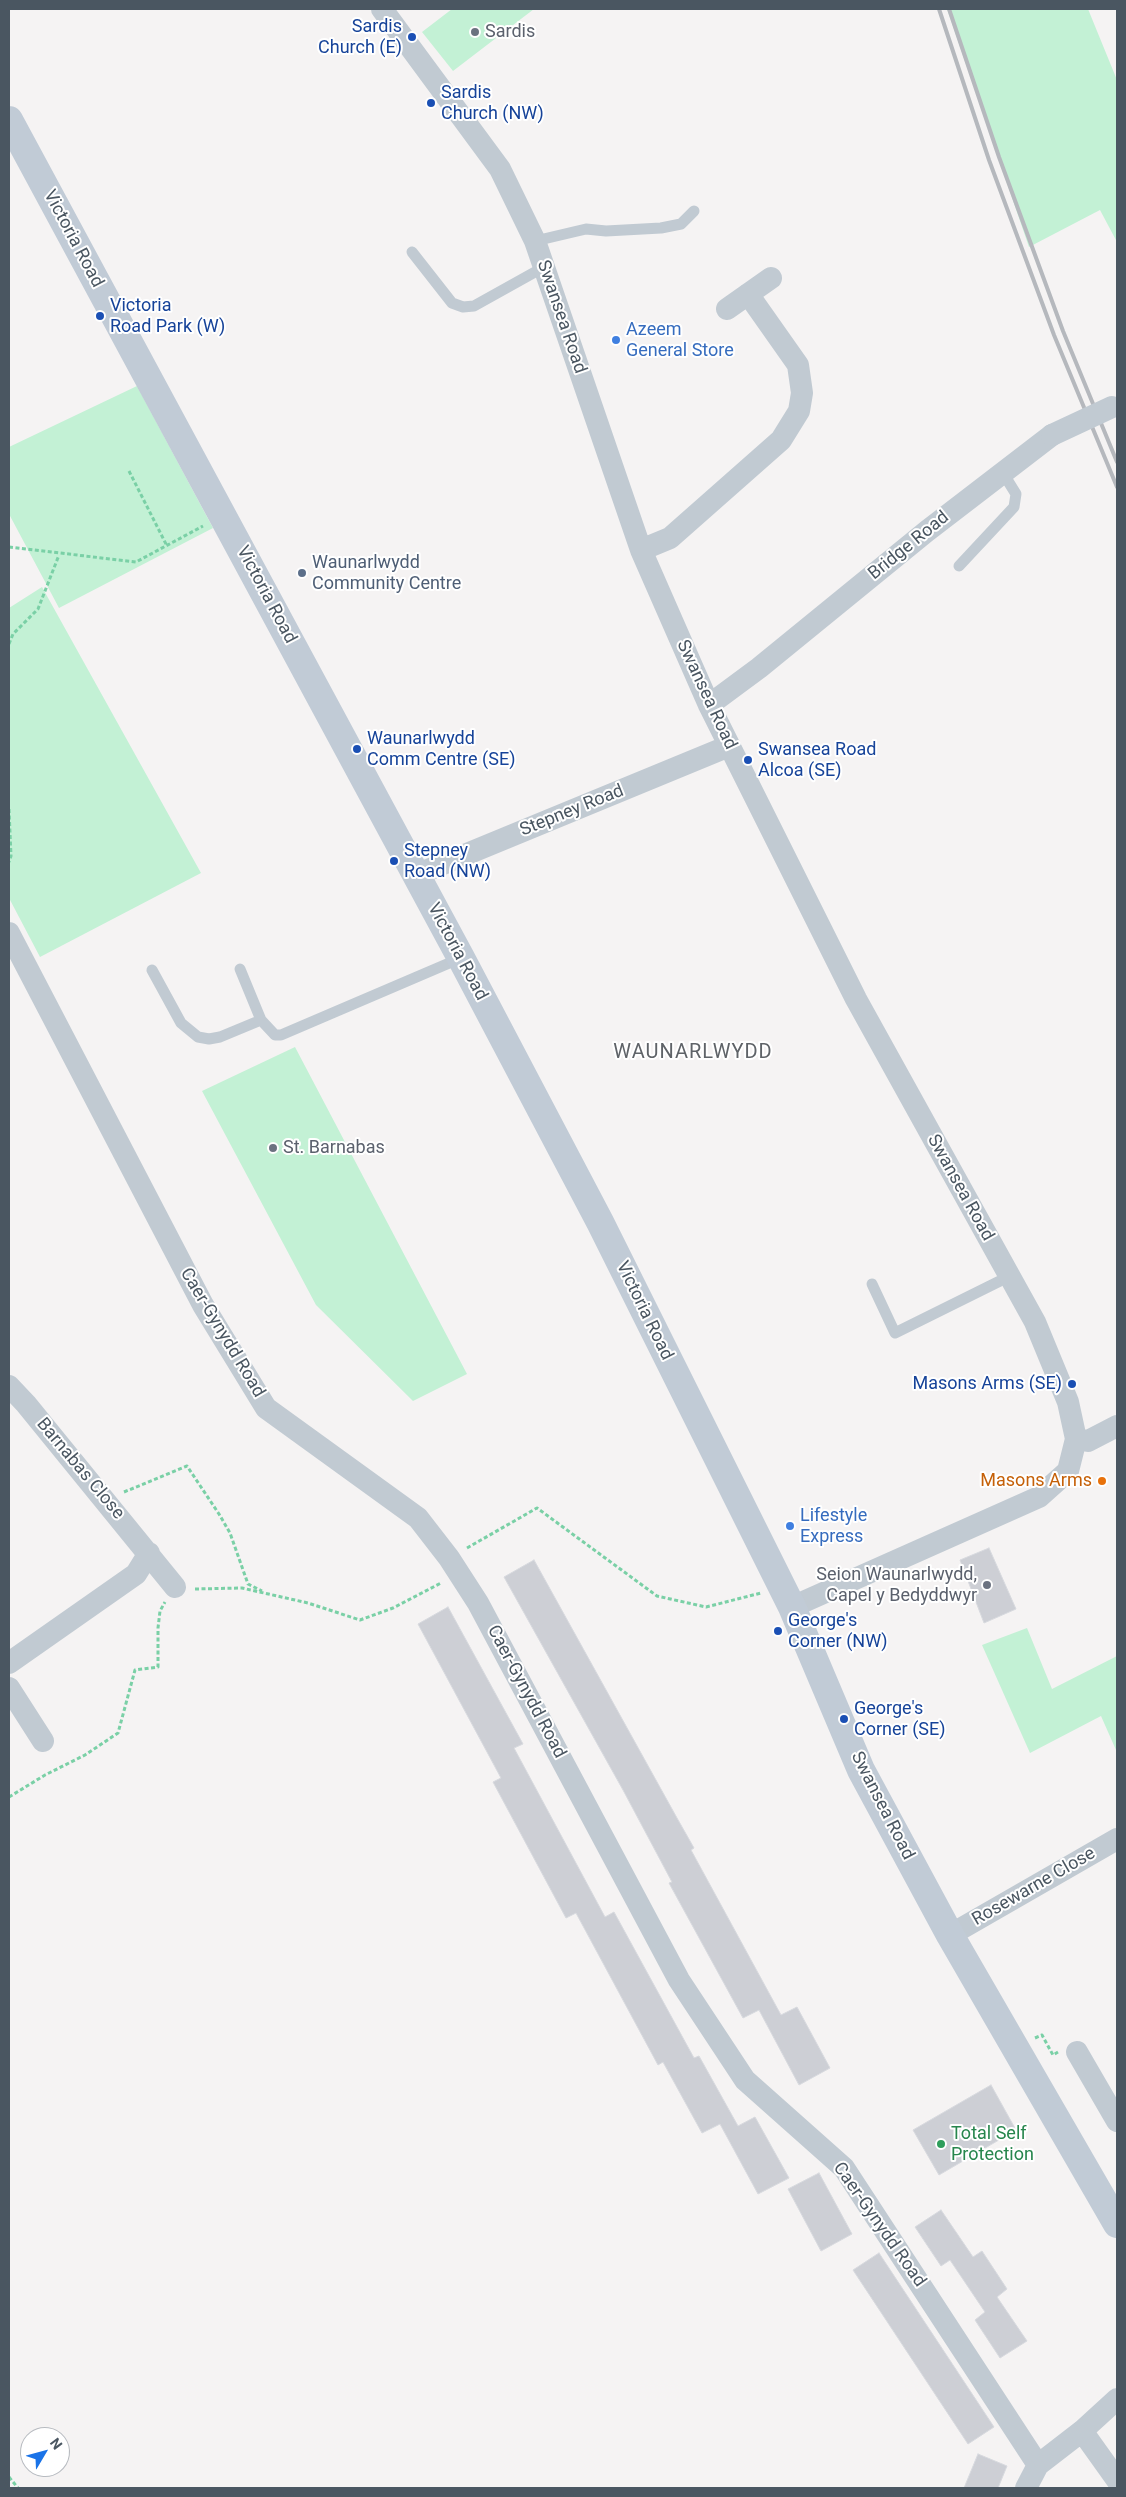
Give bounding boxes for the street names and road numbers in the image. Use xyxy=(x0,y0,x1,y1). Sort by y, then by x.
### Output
street label: Victoria Road xyxy=(38,187,108,291)
street label: Swansea Road xyxy=(532,258,590,376)
street label: Bridge Road xyxy=(864,507,954,585)
street label: Victoria Road xyxy=(231,543,301,647)
street label: Swansea Road xyxy=(671,637,741,753)
street label: Stepney Road xyxy=(517,780,627,842)
street label: Victoria Road xyxy=(422,900,492,1004)
street label: Swansea Road xyxy=(922,1131,998,1245)
street label: Victoria Road xyxy=(611,1258,677,1364)
street label: Caer-Gynydd Road xyxy=(175,1264,269,1402)
street label: Barnabas Close xyxy=(31,1414,129,1524)
street label: Caer-Gynydd Road xyxy=(482,1622,570,1762)
street label: Swansea Road xyxy=(846,1748,918,1864)
street label: Rosewarne Close xyxy=(969,1843,1099,1931)
street label: Caer-Gynydd Road xyxy=(828,2158,930,2292)

